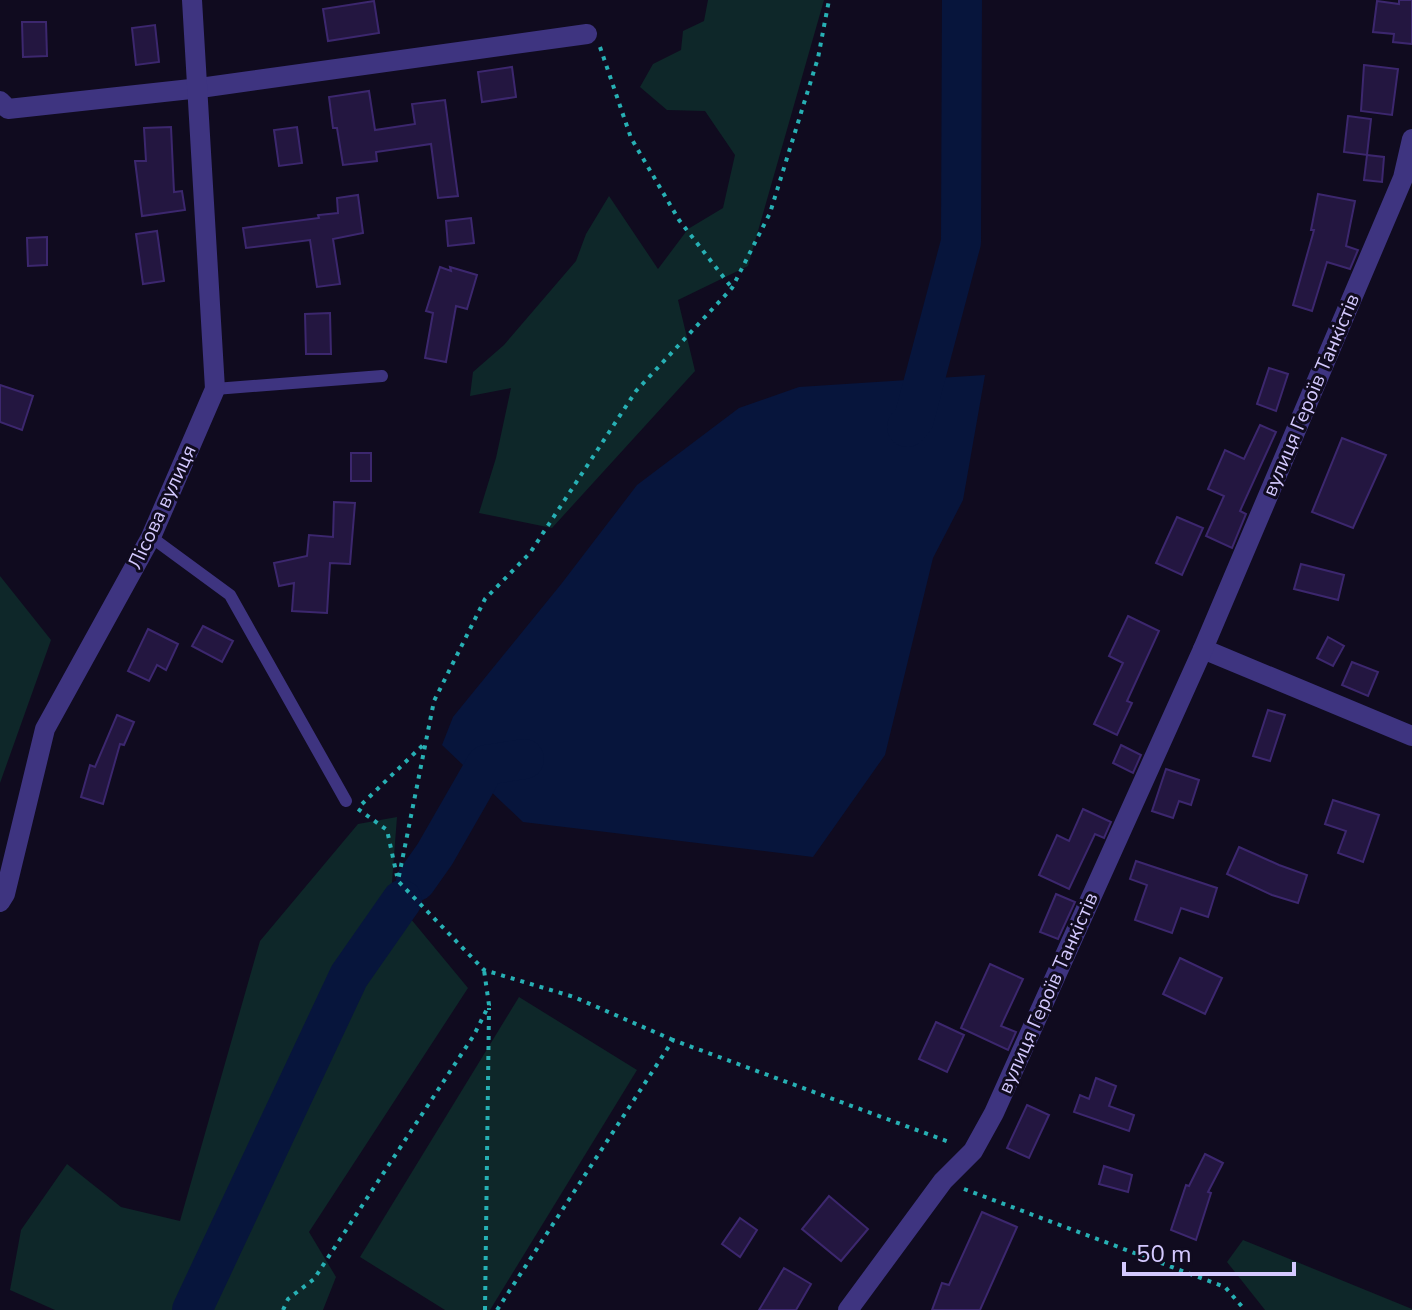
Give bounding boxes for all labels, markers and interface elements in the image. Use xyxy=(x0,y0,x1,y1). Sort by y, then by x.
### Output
street label: вулиця Героїв Танкістів xyxy=(1256,289,1366,501)
street label: Лісова вулиця xyxy=(121,441,203,573)
street label: вулиця Героїв Танкістів xyxy=(991,888,1105,1098)
scale bar xyxy=(1124,1226,1294,1276)
text: 50 m xyxy=(1136,1238,1192,1270)

